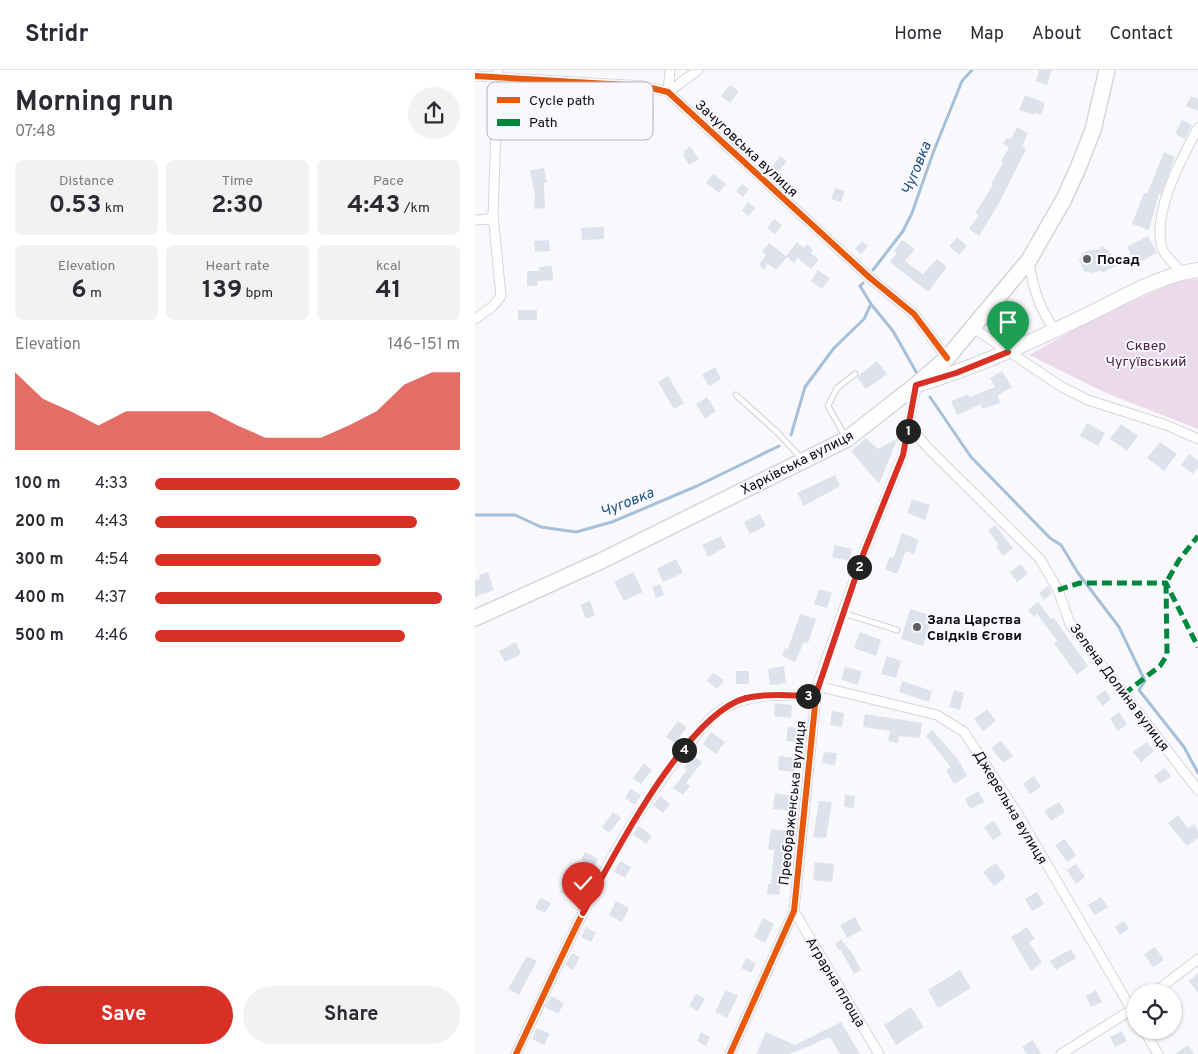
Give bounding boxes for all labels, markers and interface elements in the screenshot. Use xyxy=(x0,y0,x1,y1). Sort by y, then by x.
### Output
text: Stridr xyxy=(25,20,88,50)
text: Home xyxy=(894,23,942,46)
text: Map xyxy=(970,23,1004,46)
text: About xyxy=(1032,23,1081,46)
text: Contact xyxy=(1109,23,1173,46)
legend xyxy=(487,82,653,140)
text: Morning run xyxy=(15,85,174,121)
button: share xyxy=(408,87,460,139)
text: Cycle path xyxy=(529,93,595,110)
street label: Зачуговська вулиця xyxy=(691,97,801,201)
text: Path xyxy=(529,115,558,132)
text: 07:48 xyxy=(15,122,56,142)
water label: Чуговка xyxy=(898,139,937,198)
text: Distance xyxy=(59,173,114,190)
text: Time xyxy=(222,173,253,190)
text: Pace xyxy=(373,173,404,190)
text: 0.53 xyxy=(49,190,102,222)
text: 2:30 xyxy=(211,190,264,222)
text: 4:43 xyxy=(347,190,400,222)
text: km xyxy=(102,200,124,217)
text: /km xyxy=(400,200,430,217)
place label: Посад xyxy=(1097,252,1140,269)
marker: Посад xyxy=(1081,253,1093,265)
text: Elevation xyxy=(58,258,115,275)
text: Heart rate xyxy=(205,258,270,275)
text: kcal xyxy=(376,258,401,275)
text: 6 xyxy=(71,275,87,307)
text: 139 xyxy=(202,275,242,307)
text: 41 xyxy=(375,275,402,307)
text: m xyxy=(87,285,102,302)
text: bpm xyxy=(242,285,273,302)
pin xyxy=(987,301,1029,352)
icon: arrive xyxy=(994,308,1022,336)
text: Elevation xyxy=(15,335,81,355)
text: 146–151 m xyxy=(388,335,460,355)
park label: Сквер Чугуївський xyxy=(1106,338,1186,371)
pin: 1 xyxy=(895,418,921,444)
text: 1 xyxy=(906,423,911,440)
street label: Харківська вулиця xyxy=(738,428,857,499)
text: 100 m xyxy=(15,474,61,494)
text: 4:33 xyxy=(95,474,128,494)
water label: Чуговка xyxy=(598,484,657,523)
text: 200 m xyxy=(15,512,64,532)
text: 4:43 xyxy=(95,512,128,532)
text: 300 m xyxy=(15,550,63,570)
text: 4:54 xyxy=(95,550,129,570)
pin: 2 xyxy=(847,554,871,580)
text: 2 xyxy=(855,559,864,576)
text: 400 m xyxy=(15,588,64,608)
text: 4:37 xyxy=(95,588,126,608)
place label: Зала Царства Свідків Єгови xyxy=(927,612,1022,645)
marker: Зала Царства Свідків Єгови xyxy=(911,621,923,633)
street label: Зелена Долина вулиця xyxy=(1065,621,1172,755)
text: 500 m xyxy=(15,626,64,646)
text: 4:46 xyxy=(95,626,128,646)
pin: 3 xyxy=(795,684,821,708)
text: 3 xyxy=(804,688,813,705)
street label: Преображенська вулиця xyxy=(776,720,811,886)
pin: 4 xyxy=(671,738,697,762)
text: 4 xyxy=(680,742,689,759)
street label: Джерельна вулиця xyxy=(969,748,1051,868)
pin xyxy=(562,862,604,913)
icon: check xyxy=(569,869,597,897)
street label: Аграрна площа xyxy=(801,935,868,1031)
map controls xyxy=(1127,984,1182,1039)
button: locate xyxy=(1127,984,1182,1039)
button: Save xyxy=(15,986,233,1044)
button: Share xyxy=(243,986,460,1044)

